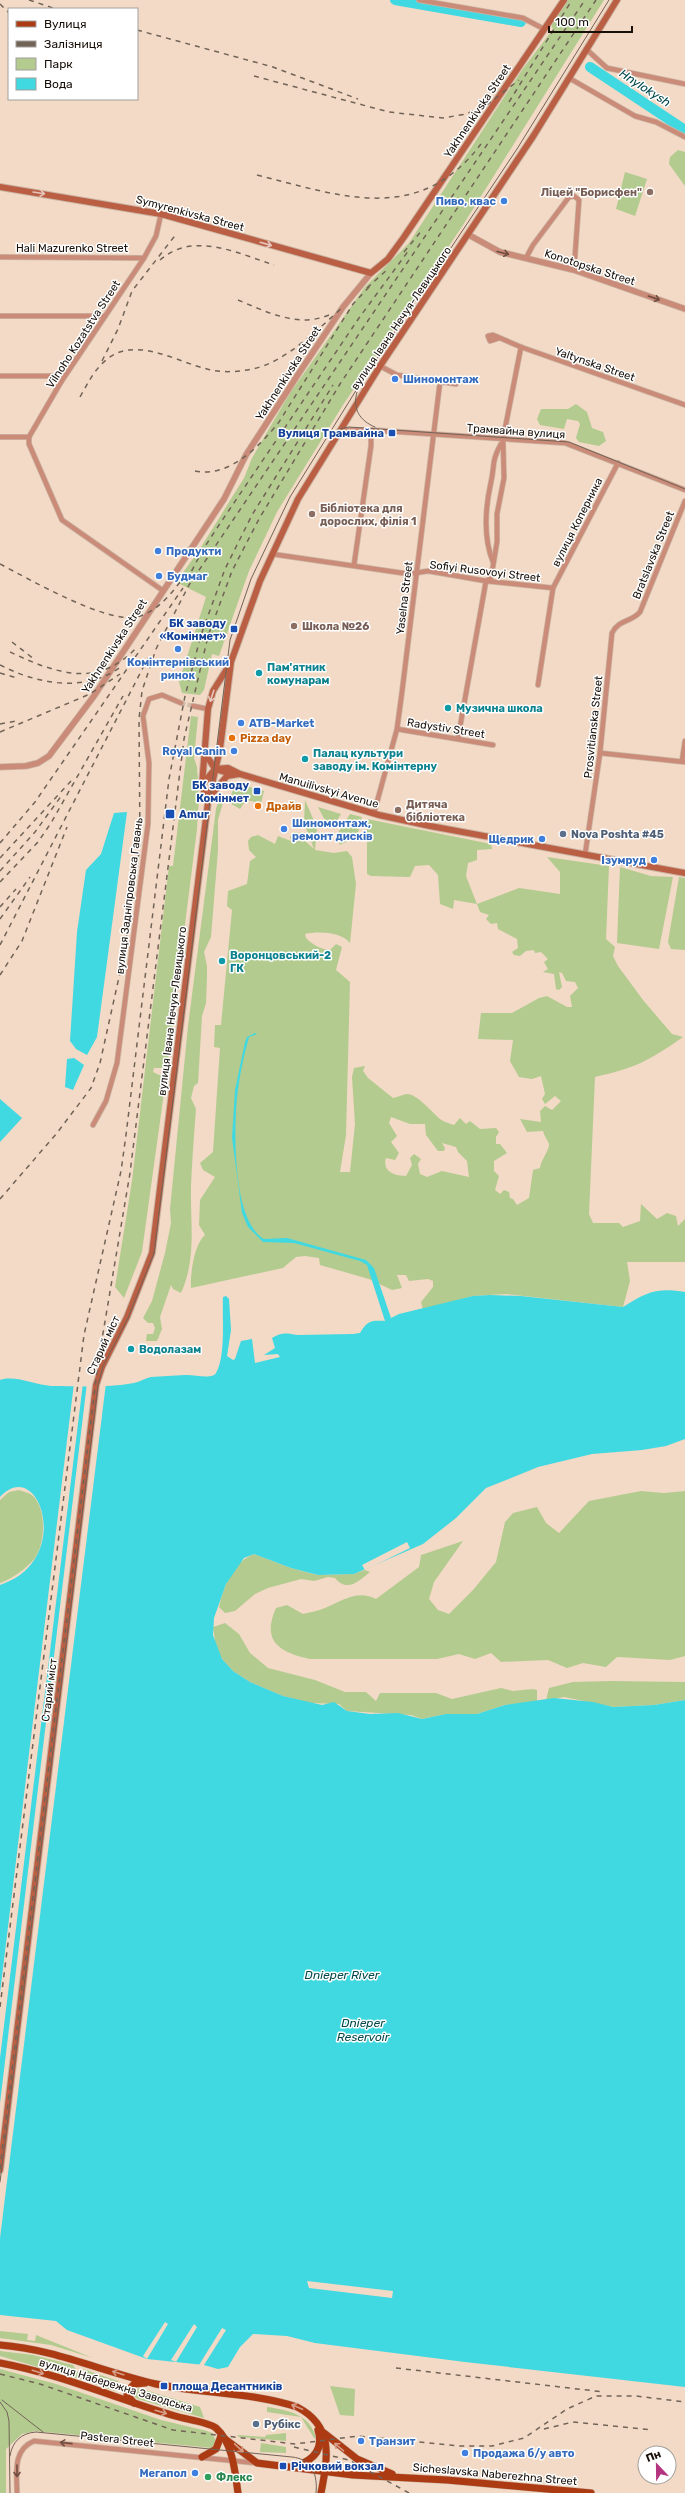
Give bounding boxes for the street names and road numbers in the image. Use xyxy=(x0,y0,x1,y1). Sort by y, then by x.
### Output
street label: Yakhnenkivska Street xyxy=(441,61,514,160)
street label: Symyrenkivska Street xyxy=(134,193,246,234)
street label: Hali Mazurenko Street xyxy=(16,242,129,255)
street label: вулиця Івана Нечуя-Левицького xyxy=(348,244,454,392)
street label: Konotopska Street xyxy=(543,247,637,288)
street label: Vilnoho Kozatstva Street xyxy=(44,277,124,391)
street label: Yakhnenkivska Street xyxy=(253,323,324,423)
street label: Yaltynska Street xyxy=(553,345,637,384)
street label: Трамвайна вулиця xyxy=(466,422,566,441)
street label: вулиця Коперника xyxy=(549,476,605,569)
street label: Bratslavska Street xyxy=(630,509,677,601)
street label: Sofiyi Rusovoyi Street xyxy=(429,558,542,585)
street label: Yaselna Street xyxy=(394,560,416,635)
street label: Yakhnenkivska Street xyxy=(79,596,150,696)
street label: Prosvitianska Street xyxy=(582,674,605,779)
street label: Radystiv Street xyxy=(406,716,486,741)
street label: Manuilivskyi Avenue xyxy=(278,770,380,811)
street label: вулиця Задніпровська Гавань xyxy=(113,817,146,975)
street label: вулиця Івана Нечуя-Левицького xyxy=(156,926,189,1096)
street label: Старий міст xyxy=(84,1313,123,1377)
street label: Старий міст xyxy=(39,1657,60,1722)
street label: вулиця Набережна Заводська xyxy=(38,2356,194,2415)
street label: Pastera Street xyxy=(80,2429,155,2450)
street label: Sicheslavska Naberezhna Street xyxy=(412,2461,578,2488)

